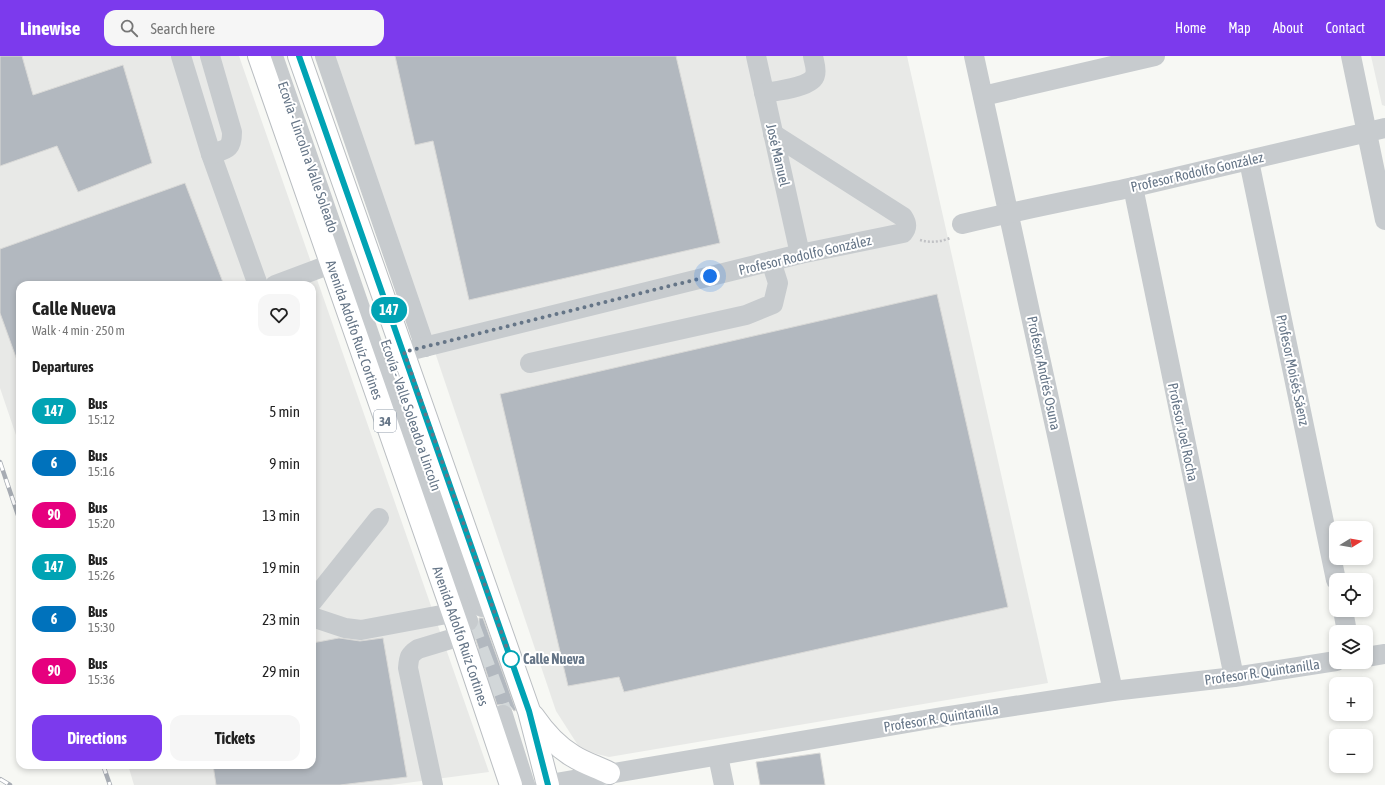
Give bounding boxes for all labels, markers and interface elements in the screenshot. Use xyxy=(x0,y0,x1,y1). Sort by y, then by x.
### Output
search box xyxy=(104,10,384,46)
text: Linewise xyxy=(20,17,80,39)
icon: search xyxy=(118,17,140,39)
text: Search here xyxy=(150,20,215,37)
text: Home xyxy=(1175,20,1206,36)
text: Map xyxy=(1228,20,1251,36)
text: About xyxy=(1273,20,1304,36)
text: Contact xyxy=(1326,20,1365,36)
street label: Ecovía - Lincoln a Valle Soleado xyxy=(275,79,341,235)
street label: José Manuel xyxy=(763,122,793,188)
street label: Profesor Rodolfo González xyxy=(1129,149,1265,195)
street label: Profesor Rodolfo González xyxy=(737,232,873,278)
street label: Avenida Adolfo Ruíz Cortines xyxy=(323,258,386,402)
your location xyxy=(700,266,720,286)
button: heart xyxy=(258,294,300,336)
text: Calle Nueva xyxy=(32,297,116,319)
line badge: 147 xyxy=(366,297,412,323)
text: 147 xyxy=(379,302,399,318)
street label: Profesor Moisés Sáenz xyxy=(1273,313,1313,427)
street label: Profesor Andrés Osuna xyxy=(1024,315,1064,431)
text: Walk · 4 min · 250 m xyxy=(32,323,125,338)
street label: Ecovía - Valle Soleado a Lincoln xyxy=(378,337,444,493)
text: Departures xyxy=(32,358,94,375)
street label: Profesor Joel Rocha xyxy=(1165,381,1201,483)
text: Bus xyxy=(88,395,108,412)
text: 147 xyxy=(44,403,64,419)
text: 5 min xyxy=(269,403,300,420)
road number: 34 xyxy=(374,410,396,432)
text: 15:12 xyxy=(88,412,115,427)
text: Bus xyxy=(88,447,108,464)
text: 6 xyxy=(51,455,57,471)
text: 9 min xyxy=(269,455,300,472)
text: 15:16 xyxy=(88,464,115,479)
text: Bus xyxy=(88,499,108,516)
text: 90 xyxy=(47,507,61,523)
text: 13 min xyxy=(262,507,300,524)
text: 15:20 xyxy=(88,516,115,531)
north arrow xyxy=(1329,521,1373,565)
map controls xyxy=(1329,521,1373,773)
text: Bus xyxy=(88,551,108,568)
text: 147 xyxy=(44,559,64,575)
text: 19 min xyxy=(262,559,300,576)
street label: Avenida Adolfo Ruíz Cortines xyxy=(429,564,492,708)
text: 15:26 xyxy=(88,568,115,583)
button: locate xyxy=(1329,573,1373,617)
text: Bus xyxy=(88,603,108,620)
text: 6 xyxy=(51,611,57,627)
text: 23 min xyxy=(262,611,300,628)
text: 15:30 xyxy=(88,620,115,635)
button: layers xyxy=(1329,625,1373,669)
marker: Calle Nueva xyxy=(502,650,520,668)
place label: Calle Nueva xyxy=(523,651,585,667)
text: Bus xyxy=(88,655,108,672)
street label: Profesor R. Quintanilla xyxy=(1203,656,1321,688)
text: 90 xyxy=(47,663,61,679)
text: 29 min xyxy=(262,663,300,680)
text: 15:36 xyxy=(88,672,115,687)
button: + xyxy=(1329,677,1373,721)
street label: Profesor R. Quintanilla xyxy=(882,701,1000,735)
button: Directions xyxy=(32,715,162,761)
button: Tickets xyxy=(170,715,300,761)
button: − xyxy=(1329,729,1373,773)

